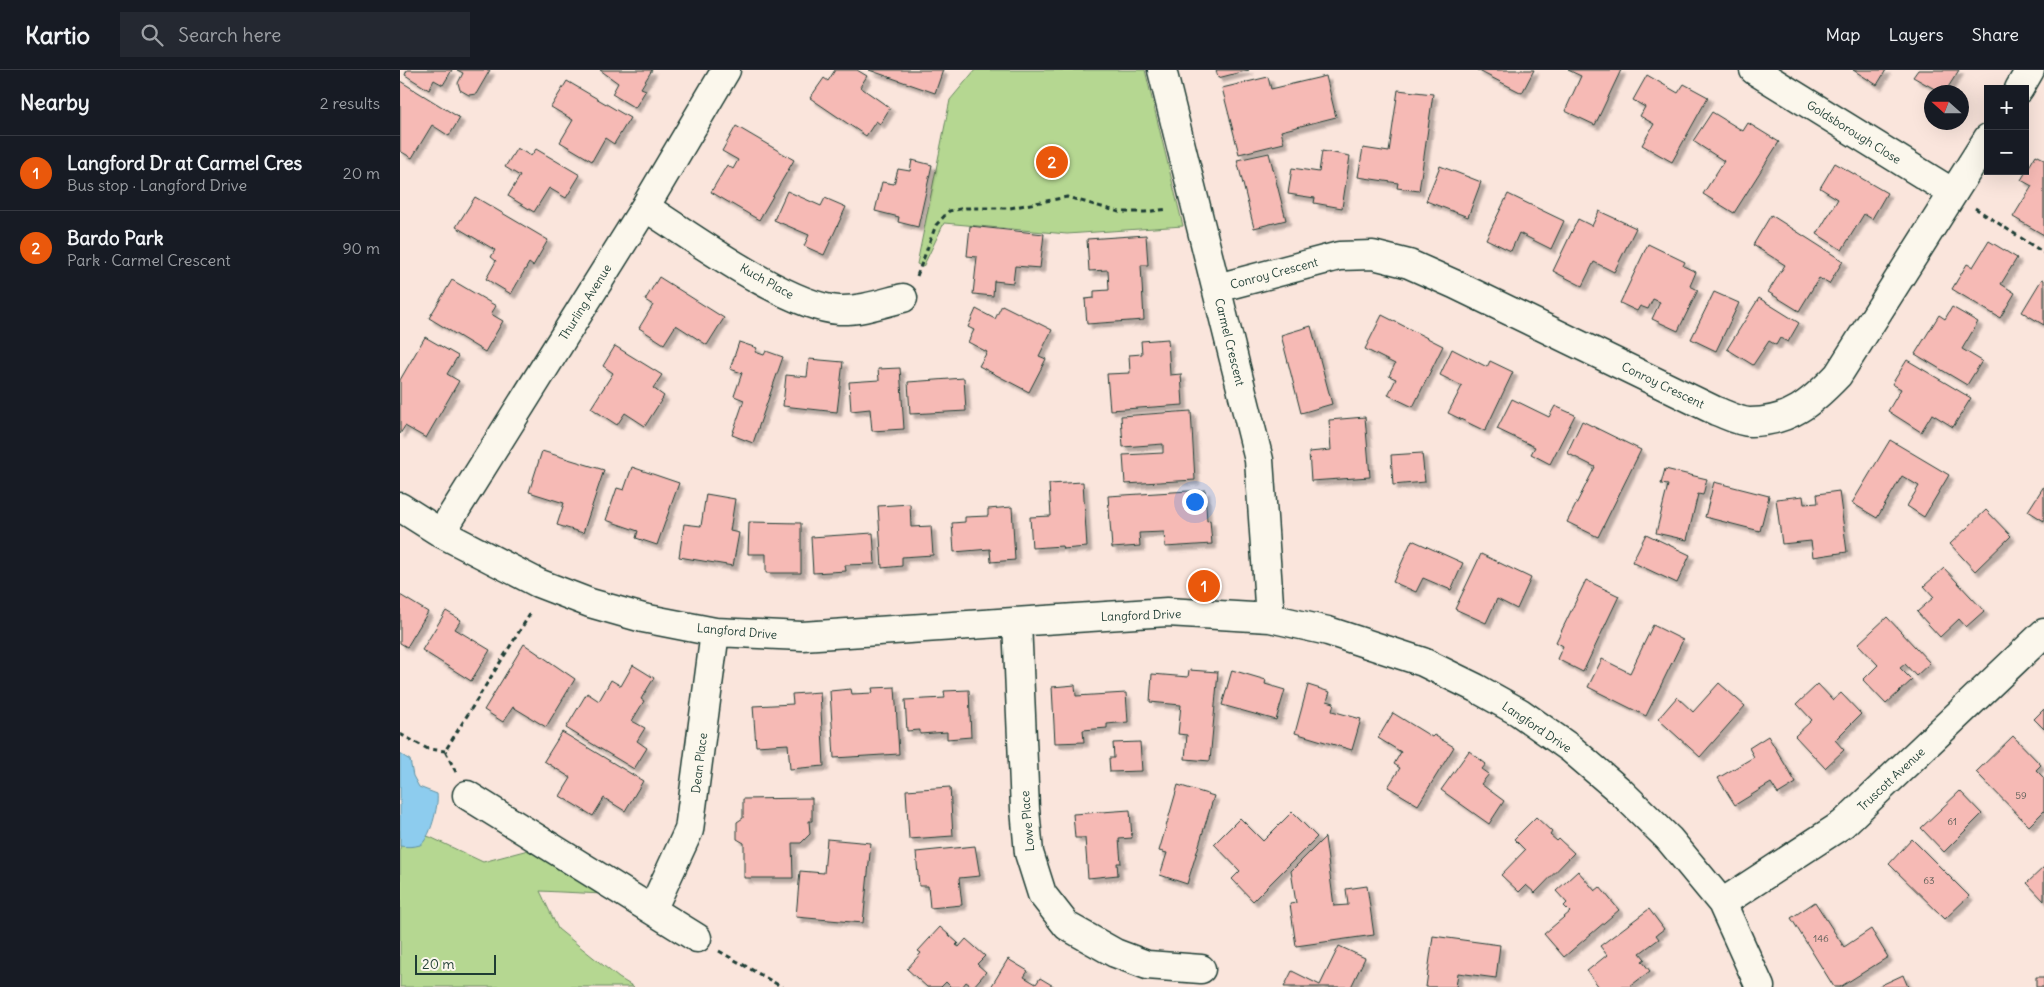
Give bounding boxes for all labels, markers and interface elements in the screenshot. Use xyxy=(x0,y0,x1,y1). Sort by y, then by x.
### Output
search box xyxy=(120,12,470,57)
text: Kartio xyxy=(25,20,90,50)
icon: search xyxy=(138,21,166,49)
text: Search here xyxy=(178,23,281,47)
text: Map xyxy=(1825,23,1860,46)
text: Layers xyxy=(1888,23,1944,46)
text: Share xyxy=(1972,23,2019,46)
north arrow xyxy=(1924,85,1969,130)
map controls xyxy=(1984,85,2029,175)
button: + xyxy=(1984,85,2029,130)
text: Nearby xyxy=(20,89,90,116)
text: 2 results xyxy=(320,93,380,113)
street label: Goldsborough Close xyxy=(1804,97,1904,167)
button: − xyxy=(1984,130,2029,175)
pin: 2 xyxy=(1036,143,1068,181)
text: Langford Dr at Carmel Cres xyxy=(67,151,302,175)
text: 1 xyxy=(33,163,39,183)
text: 20 m xyxy=(343,163,380,183)
text: Bus stop · Langford Drive xyxy=(67,175,247,195)
text: Bardo Park xyxy=(67,226,163,250)
text: 2 xyxy=(32,238,40,258)
text: 90 m xyxy=(342,238,380,258)
text: Park · Carmel Crescent xyxy=(67,250,231,270)
street label: Conroy Crescent xyxy=(1228,254,1320,292)
street label: Kuch Place xyxy=(737,260,797,302)
street label: Thurling Avenue xyxy=(556,261,614,343)
street label: Carmel Crescent xyxy=(1212,297,1248,387)
street label: Conroy Crescent xyxy=(1619,358,1707,412)
your location xyxy=(1182,489,1208,515)
pin: 1 xyxy=(1188,567,1220,605)
street label: Langford Drive xyxy=(1100,606,1182,624)
street label: Langford Drive xyxy=(696,620,778,642)
street label: Langford Drive xyxy=(1499,698,1575,756)
street label: Dean Place xyxy=(688,732,710,794)
street label: Truscott Avenue xyxy=(1854,744,1928,814)
house number: 59 xyxy=(2015,789,2027,802)
street label: Lowe Place xyxy=(1017,790,1037,852)
house number: 61 xyxy=(1947,815,1957,828)
house number: 63 xyxy=(1923,874,1935,887)
house number: 146 xyxy=(1813,932,1829,945)
scale bar xyxy=(415,952,496,975)
text: 20 m xyxy=(422,955,455,973)

